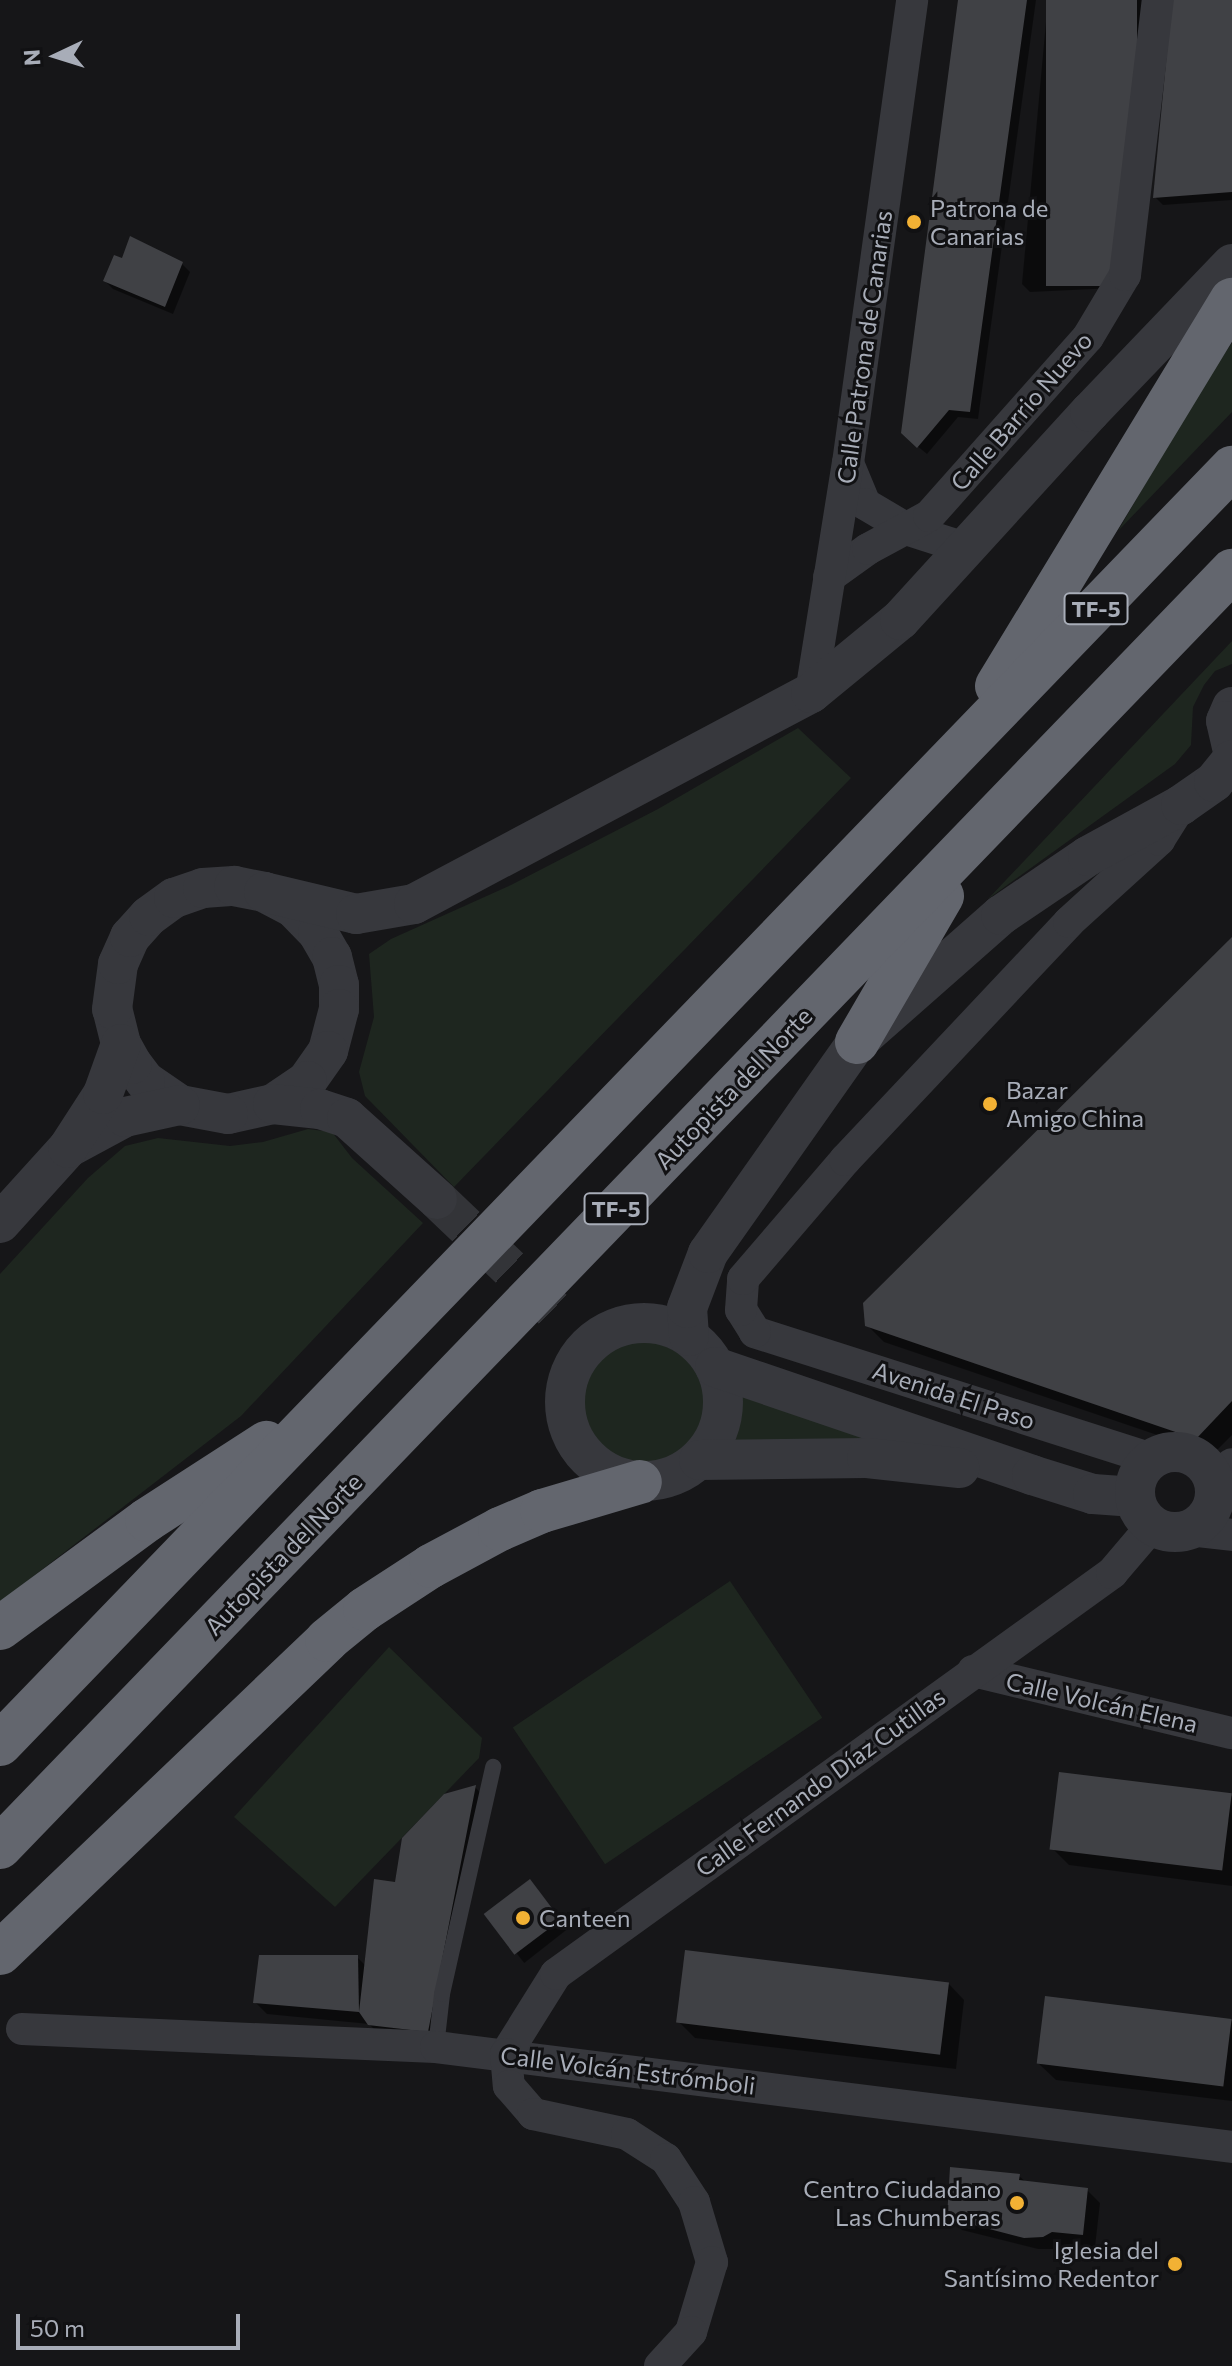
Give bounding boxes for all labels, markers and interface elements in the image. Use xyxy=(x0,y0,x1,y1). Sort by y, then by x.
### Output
north arrow xyxy=(16,16,96,96)
text: N xyxy=(18,49,46,67)
place label: Patrona de Canarias xyxy=(930,194,1048,250)
street label: Calle Patrona de Canarias xyxy=(831,208,897,486)
marker: Patrona de Canarias xyxy=(905,213,923,231)
street label: Calle Barrio Nuevo xyxy=(944,326,1098,496)
road number: TF-5 xyxy=(1062,591,1130,627)
street label: Autopista del Norte xyxy=(648,1001,818,1175)
place label: Bazar Amigo China xyxy=(1006,1076,1144,1132)
marker: Bazar Amigo China xyxy=(981,1095,999,1113)
road number: TF-5 xyxy=(582,1191,650,1227)
street label: Avenida El Paso xyxy=(869,1355,1039,1435)
street label: Autopista del Norte xyxy=(198,1467,368,1641)
street label: Calle Volcán Elena xyxy=(1003,1666,1201,1738)
street label: Calle Fernando Díaz Cutillas xyxy=(690,1682,950,1882)
place label: Canteen xyxy=(539,1904,630,1932)
marker: Canteen xyxy=(514,1909,532,1927)
street label: Calle Volcán Estrómboli xyxy=(499,2040,757,2100)
place label: Centro Ciudadano Las Chumberas xyxy=(803,2175,1001,2231)
marker: Centro Ciudadano Las Chumberas xyxy=(1008,2194,1026,2212)
place label: Iglesia del Santísimo Redentor xyxy=(944,2236,1159,2292)
marker: Iglesia del Santísimo Redentor xyxy=(1166,2255,1184,2273)
scale bar xyxy=(20,2298,244,2348)
text: 50 m xyxy=(30,2313,85,2342)

